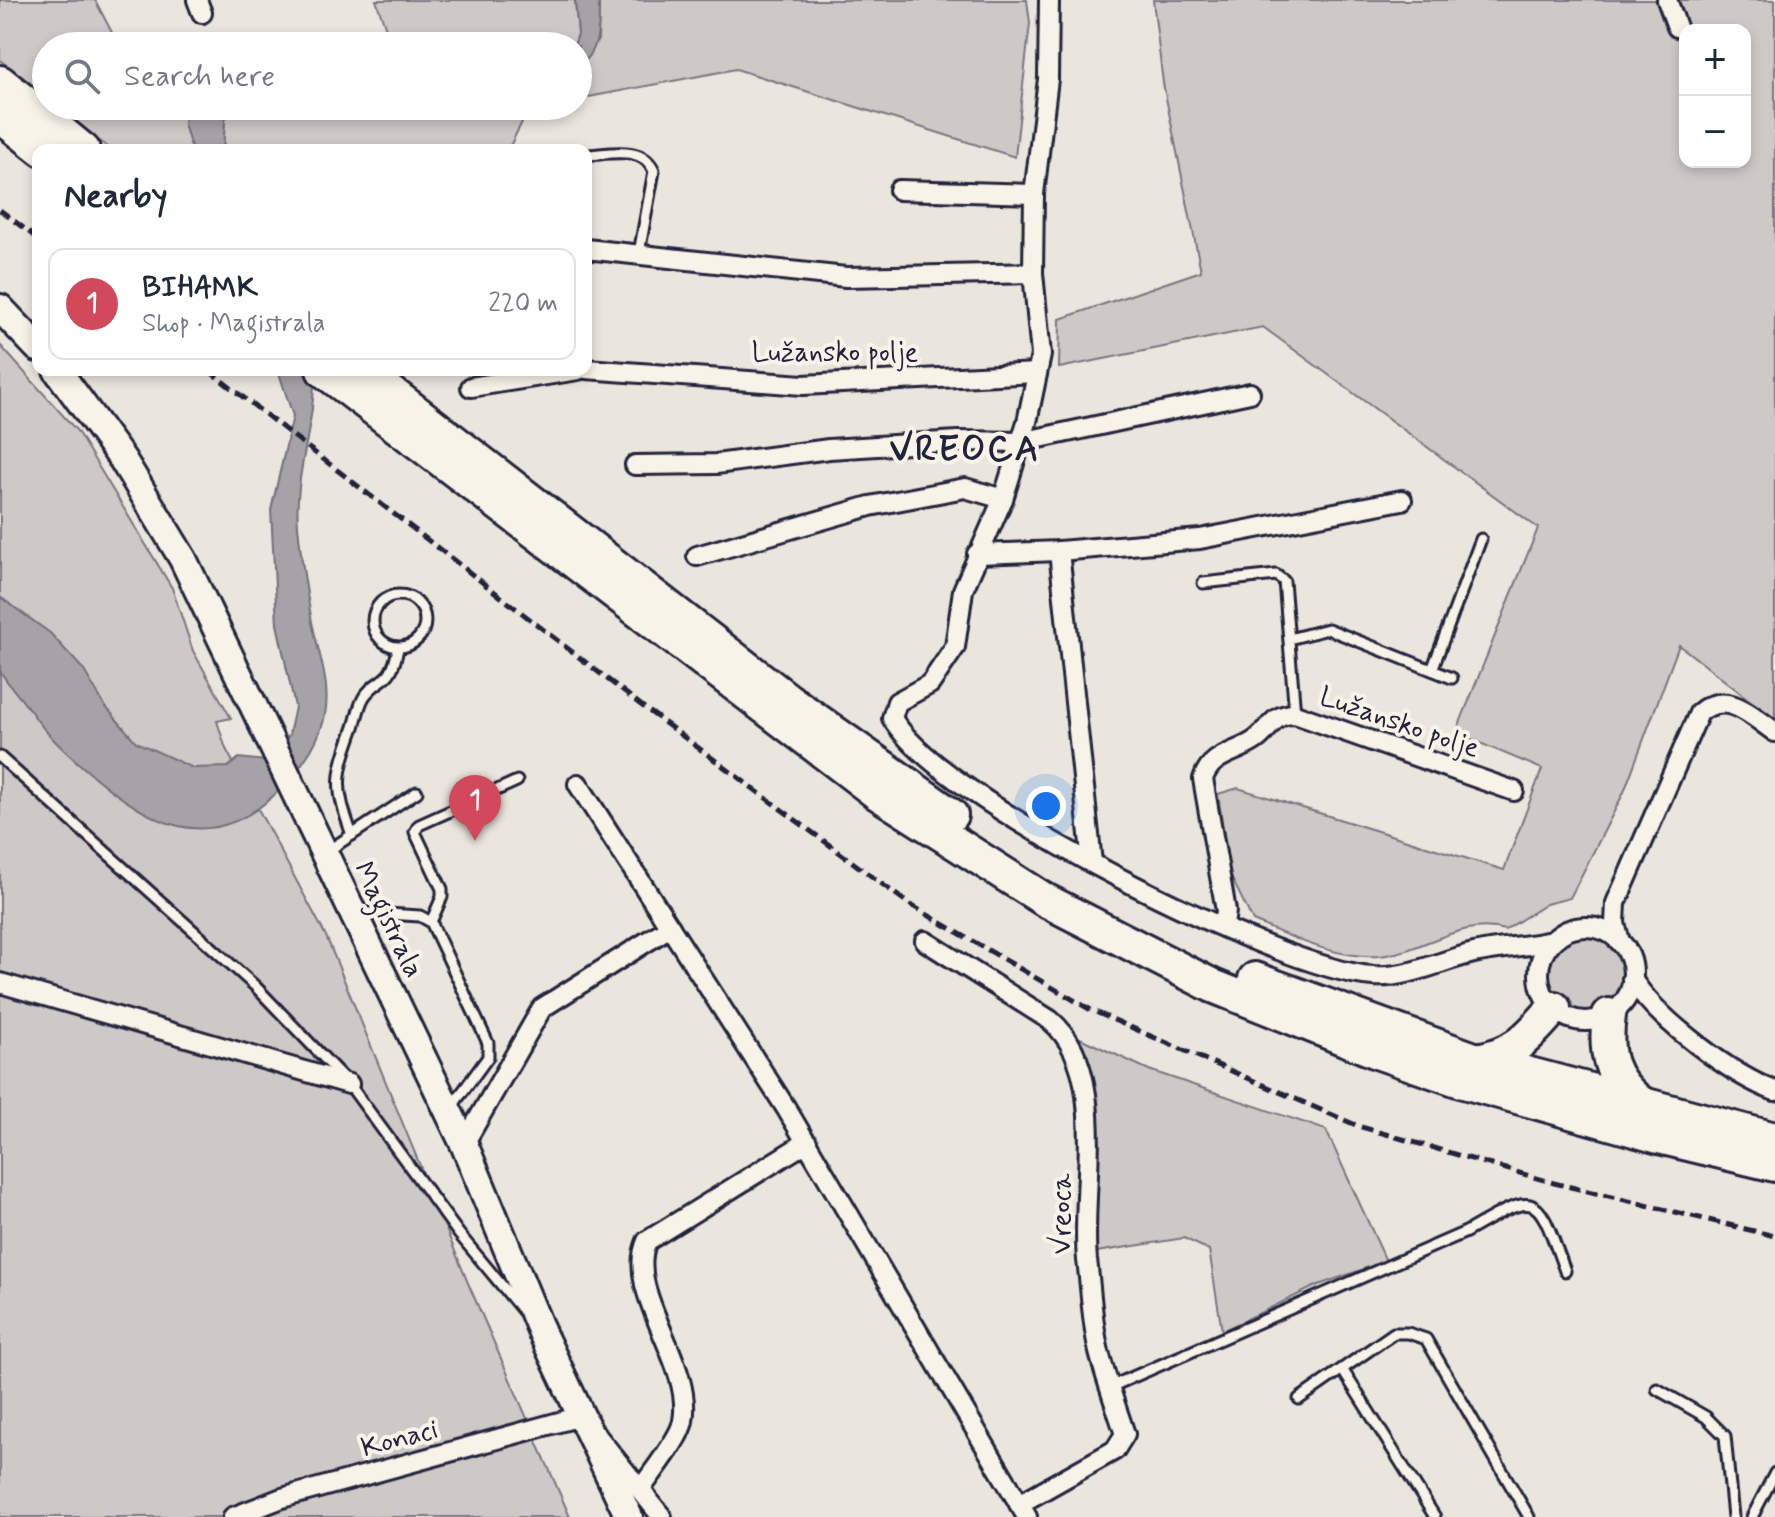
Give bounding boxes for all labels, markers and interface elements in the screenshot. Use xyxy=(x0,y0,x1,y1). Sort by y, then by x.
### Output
map controls xyxy=(1679,24,1751,168)
button: + xyxy=(1679,24,1751,96)
search box xyxy=(32,32,592,120)
icon: search xyxy=(60,54,104,98)
text: Search here xyxy=(124,57,275,96)
button: − xyxy=(1679,96,1751,168)
text: Nearby xyxy=(64,174,168,219)
text: BIHAMK xyxy=(142,268,258,307)
text: 1 xyxy=(86,287,98,321)
text: 220 m xyxy=(488,287,558,321)
text: Shop · Magistrala xyxy=(142,307,325,341)
street label: Lužansko polje xyxy=(752,335,918,372)
district label: VREOCA xyxy=(890,427,1040,474)
street label: Lužansko polje xyxy=(1314,679,1484,768)
pin: 1 xyxy=(449,775,501,841)
your location xyxy=(1026,786,1066,826)
street label: Magistrala xyxy=(341,856,432,986)
street label: Vreoca xyxy=(1044,1173,1081,1254)
street label: Konaci xyxy=(357,1411,442,1467)

